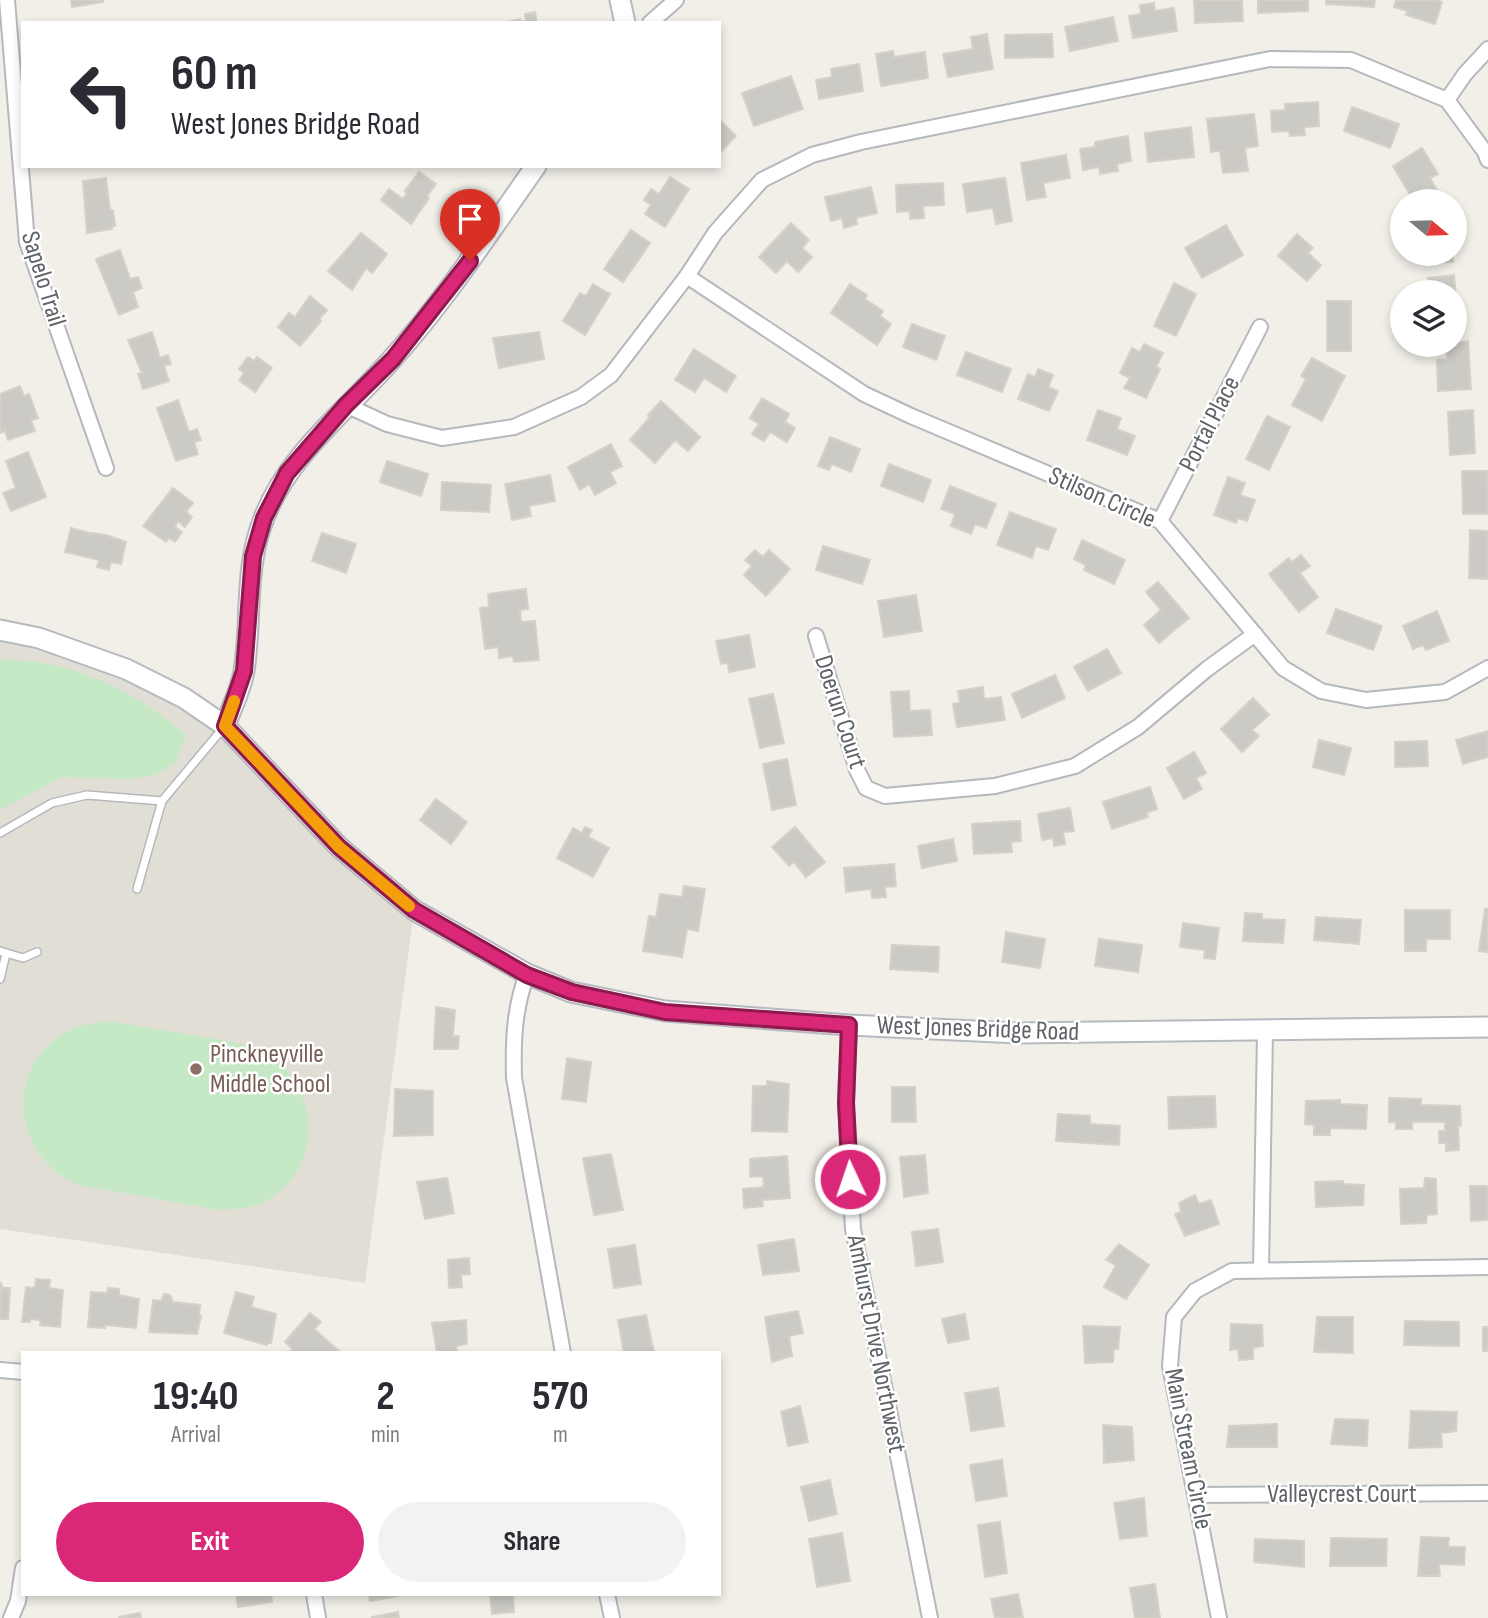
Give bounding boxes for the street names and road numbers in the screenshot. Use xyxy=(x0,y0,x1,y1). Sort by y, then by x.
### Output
street label: Sapelo Trail xyxy=(14,228,72,330)
street label: Portal Place xyxy=(1173,371,1247,477)
street label: Stilson Circle xyxy=(1043,461,1161,535)
street label: Doerun Court xyxy=(807,651,873,773)
street label: West Jones Bridge Road xyxy=(876,1010,1080,1048)
street label: Amhurst Drive Northwest xyxy=(839,1231,912,1456)
street label: Main Stream Circle xyxy=(1157,1366,1219,1532)
street label: Valleycrest Court xyxy=(1267,1479,1417,1510)

